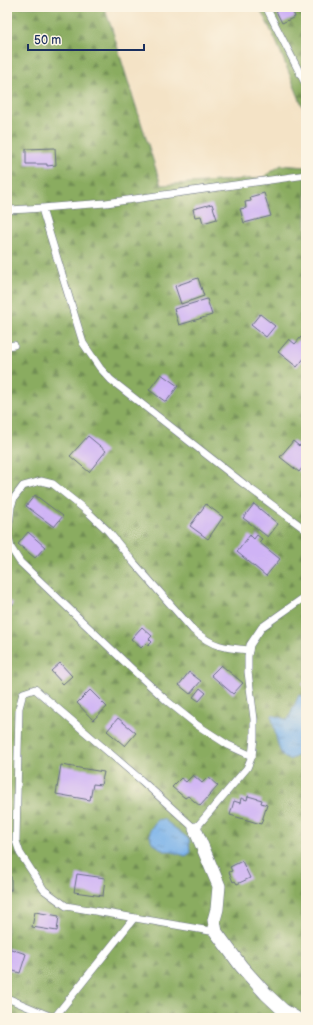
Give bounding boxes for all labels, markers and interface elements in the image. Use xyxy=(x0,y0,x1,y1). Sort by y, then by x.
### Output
scale bar xyxy=(28,26,144,52)
text: 50 m xyxy=(34,33,61,48)

